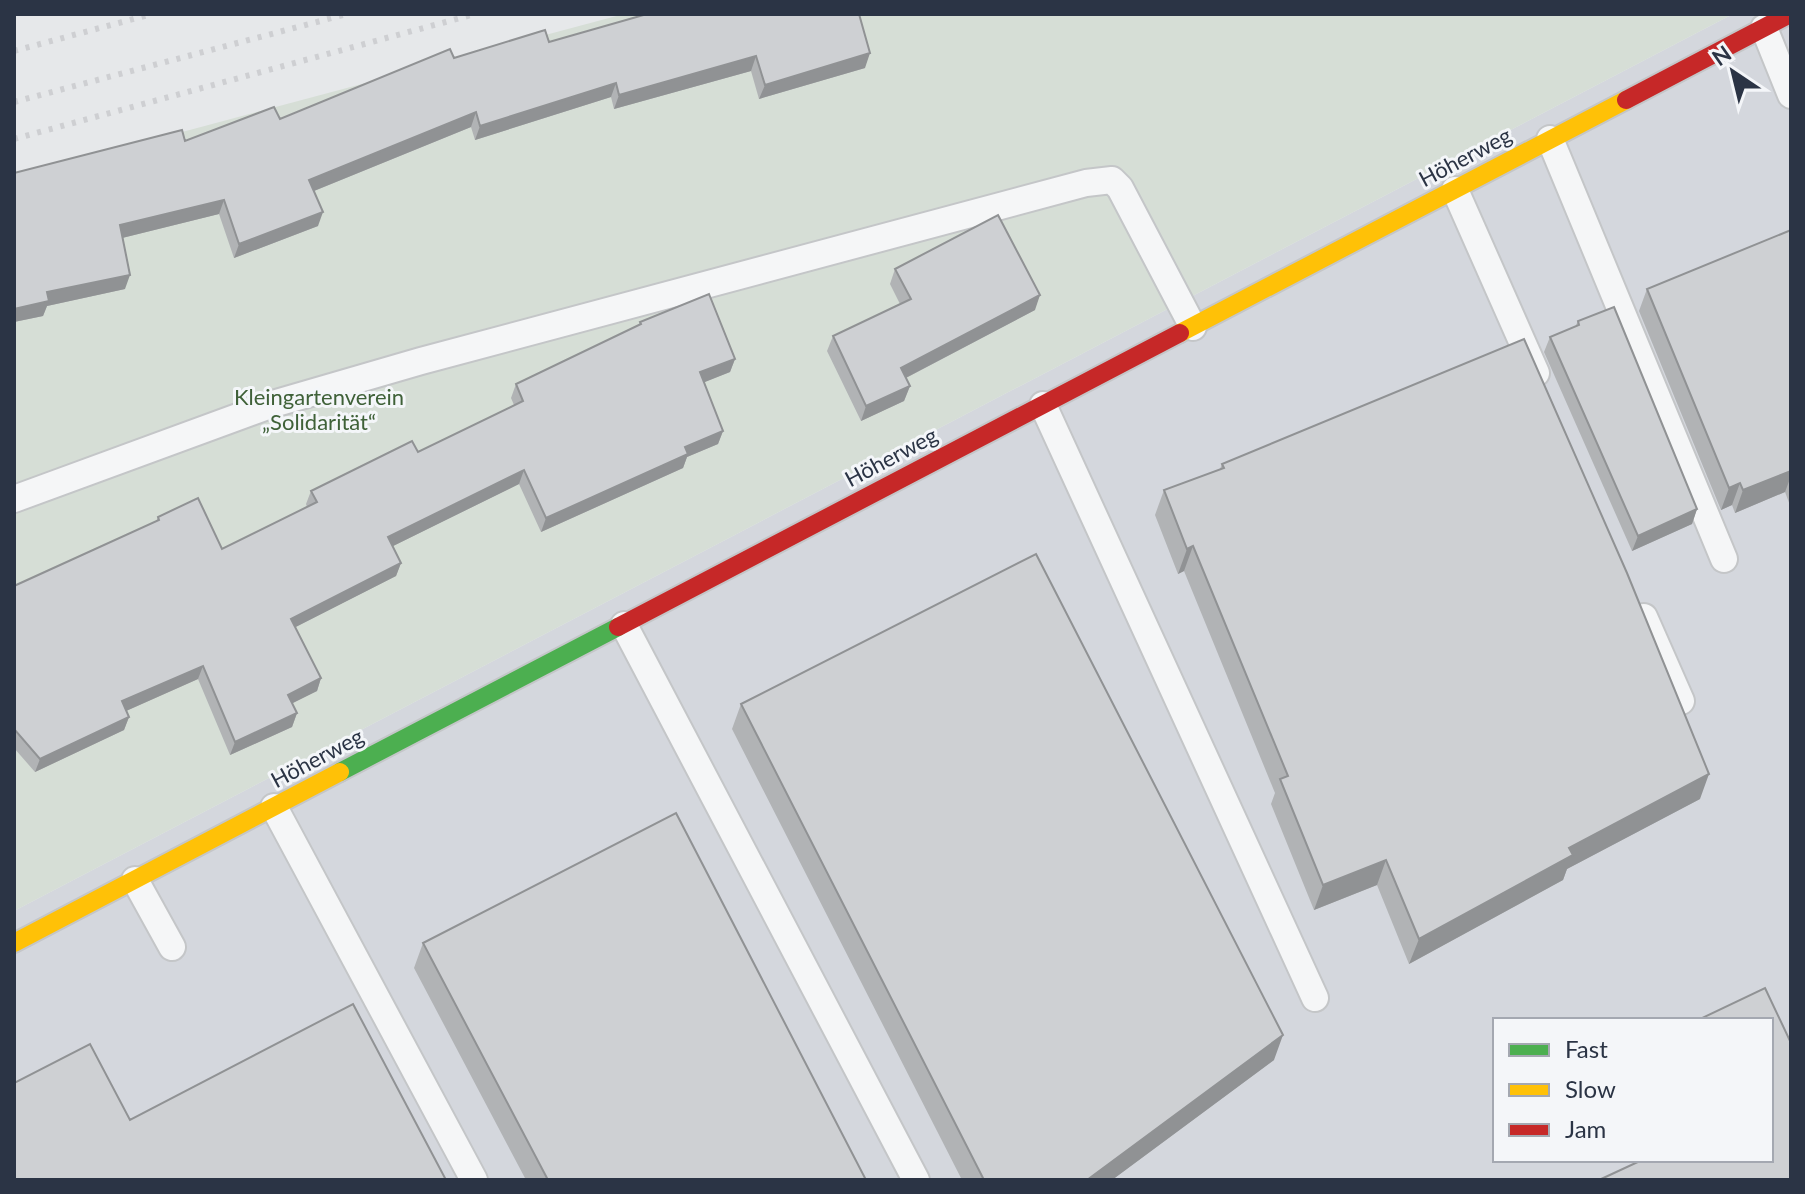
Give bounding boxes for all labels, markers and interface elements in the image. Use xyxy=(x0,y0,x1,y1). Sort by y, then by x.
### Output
north arrow xyxy=(1693,32,1773,112)
text: N xyxy=(1707,39,1736,71)
street label: Höherweg xyxy=(1414,121,1516,192)
park label: Kleingartenverein „Solidarität“ xyxy=(234,383,404,435)
street label: Höherweg xyxy=(840,421,942,492)
street label: Höherweg xyxy=(266,722,368,793)
legend xyxy=(1493,1018,1773,1162)
text: Fast xyxy=(1565,1034,1608,1063)
text: Slow xyxy=(1565,1074,1616,1103)
text: Jam xyxy=(1565,1114,1606,1143)

